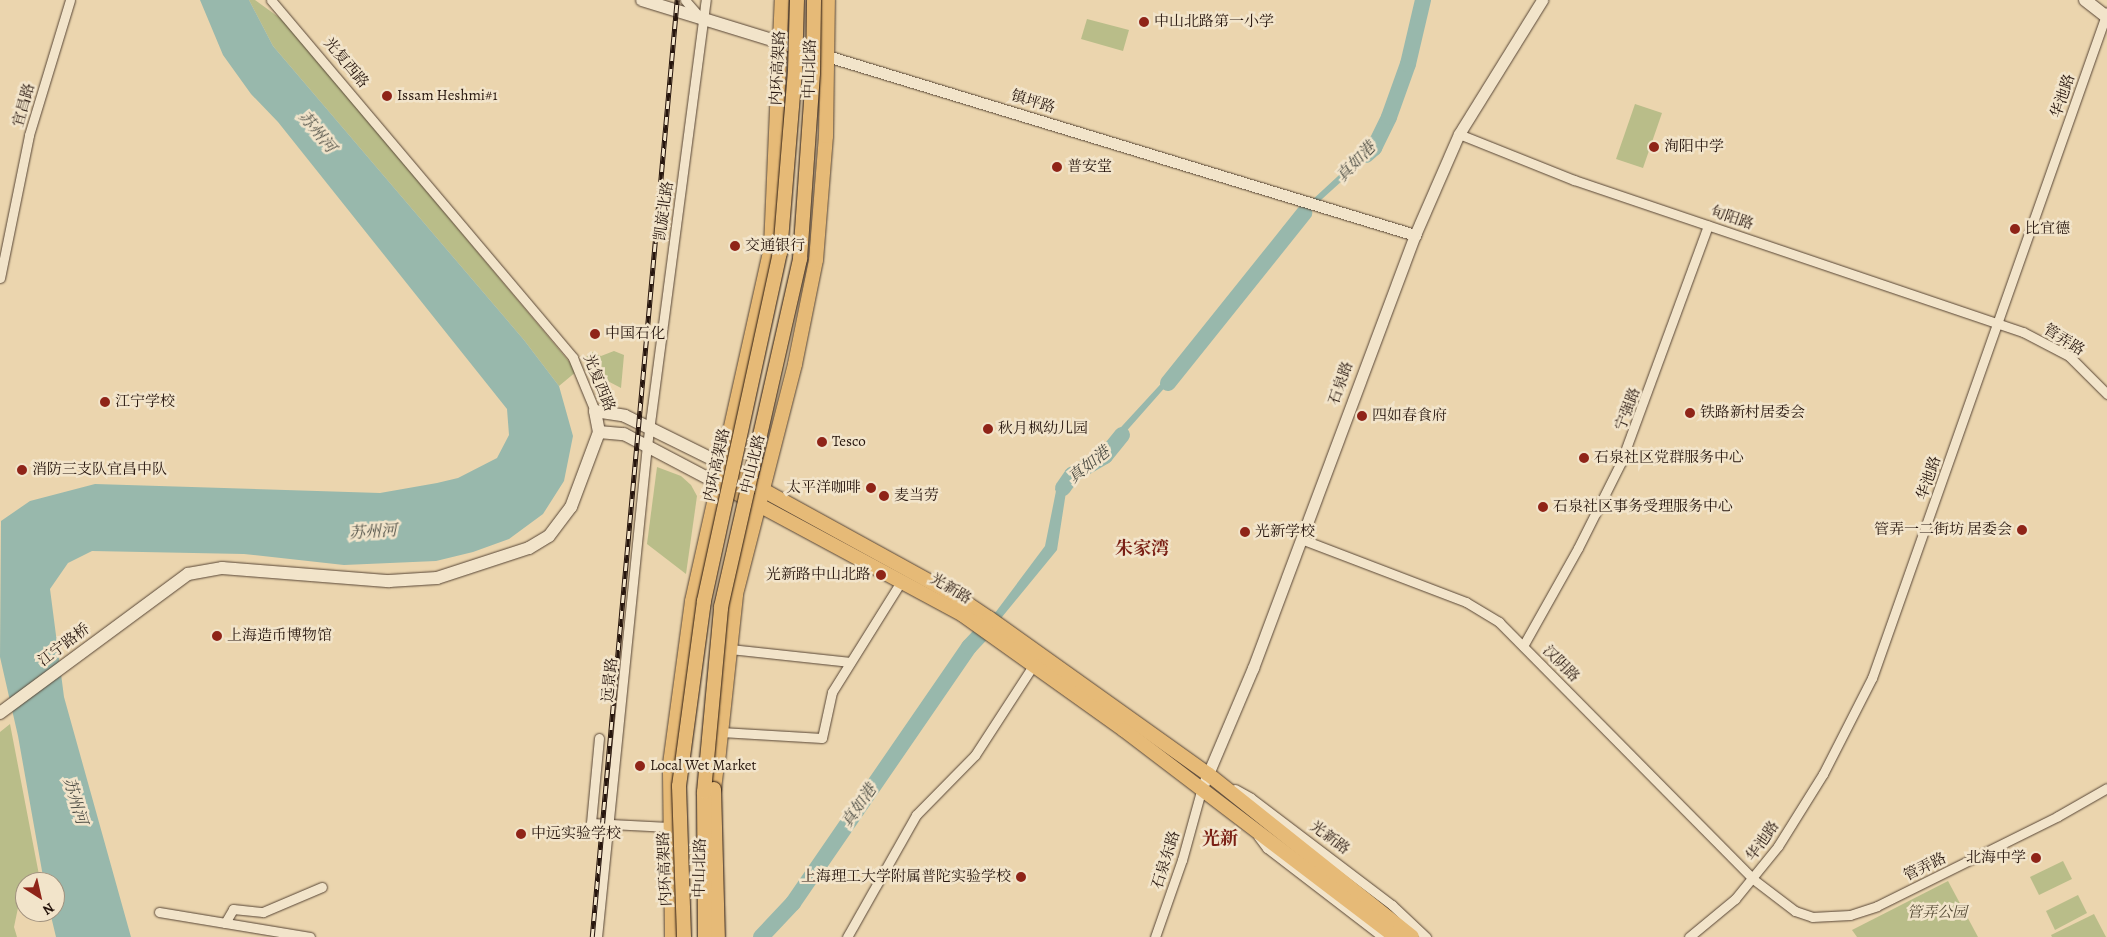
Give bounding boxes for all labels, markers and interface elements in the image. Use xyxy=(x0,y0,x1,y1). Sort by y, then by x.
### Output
place label: 中山北路第一小学 xyxy=(1154,13,1274,31)
marker: 中山北路第一小学 xyxy=(1138,16,1150,28)
street label: 内环高架路 xyxy=(767,30,789,106)
street label: 光复西路 xyxy=(320,34,372,92)
street label: 中山北路 xyxy=(800,39,820,99)
street label: 华池路 xyxy=(2047,72,2079,120)
street label: 宜昌路 xyxy=(9,81,39,129)
place label: Issam Heshmi#1 xyxy=(397,87,498,105)
street label: 镇坪路 xyxy=(1009,87,1057,117)
marker: Issam Heshmi#1 xyxy=(381,90,393,102)
water label: 苏州河 xyxy=(294,107,340,157)
water label: 真如港 xyxy=(1332,138,1380,186)
place label: 洵阳中学 xyxy=(1664,138,1724,156)
marker: 洵阳中学 xyxy=(1648,141,1660,153)
place label: 普安堂 xyxy=(1067,158,1112,176)
marker: 普安堂 xyxy=(1051,161,1063,173)
street label: 凯旋北路 xyxy=(651,180,677,242)
street label: 旬阳路 xyxy=(1708,202,1756,234)
place label: 比宜德 xyxy=(2025,220,2070,238)
marker: 比宜德 xyxy=(2009,223,2021,235)
place label: 交通银行 xyxy=(745,237,805,255)
marker: 交通银行 xyxy=(729,240,741,252)
street label: 管弄路 xyxy=(2040,320,2088,360)
place label: 中国石化 xyxy=(605,325,665,343)
marker: 中国石化 xyxy=(589,328,601,340)
street label: 光复西路 xyxy=(579,352,619,414)
street label: 石泉路 xyxy=(1325,359,1357,407)
street label: 宁强路 xyxy=(1612,385,1644,433)
place label: 江宁学校 xyxy=(115,393,175,411)
marker: 江宁学校 xyxy=(99,396,111,408)
place label: 铁路新村居委会 xyxy=(1700,404,1805,422)
place label: 四如春食府 xyxy=(1372,407,1447,425)
marker: 铁路新村居委会 xyxy=(1684,407,1696,419)
marker: 四如春食府 xyxy=(1356,410,1368,422)
place label: 秋月枫幼儿园 xyxy=(998,420,1088,438)
marker: 秋月枫幼儿园 xyxy=(982,423,994,435)
street label: 内环高架路 xyxy=(700,426,734,504)
street label: 中山北路 xyxy=(737,433,769,495)
place label: Tesco xyxy=(832,433,866,451)
marker: Tesco xyxy=(816,436,828,448)
water label: 真如港 xyxy=(1064,442,1114,488)
place label: 石泉社区党群服务中心 xyxy=(1594,449,1744,467)
marker: 石泉社区党群服务中心 xyxy=(1578,452,1590,464)
street label: 华池路 xyxy=(1913,454,1945,502)
place label: 消防三支队宜昌中队 xyxy=(32,461,167,479)
marker: 消防三支队宜昌中队 xyxy=(16,464,28,476)
place label: 太平洋咖啡 xyxy=(786,479,861,497)
marker: 太平洋咖啡 xyxy=(865,482,877,494)
place label: 麦当劳 xyxy=(894,487,939,505)
marker: 麦当劳 xyxy=(878,490,890,502)
place label: 石泉社区事务受理服务中心 xyxy=(1553,498,1733,516)
marker: 石泉社区事务受理服务中心 xyxy=(1537,501,1549,513)
water label: 苏州河 xyxy=(348,521,398,543)
place label: 管弄一二街坊 居委会 xyxy=(1874,521,2012,539)
place label: 光新学校 xyxy=(1255,523,1315,541)
marker: 管弄一二街坊 居委会 xyxy=(2016,524,2028,536)
marker: 光新学校 xyxy=(1239,526,1251,538)
district label: 朱家湾 xyxy=(1115,537,1169,559)
place label: 光新路中山北路 xyxy=(766,566,871,584)
marker: 光新路中山北路 xyxy=(875,569,887,581)
street label: 光新路 xyxy=(927,570,975,608)
street label: 江宁路桥 xyxy=(35,620,93,670)
place label: 上海造币博物馆 xyxy=(227,627,332,645)
marker: 上海造币博物馆 xyxy=(211,630,223,642)
street label: 汉阴路 xyxy=(1539,642,1583,686)
street label: 远景路 xyxy=(599,657,621,703)
place label: Local Wet Market xyxy=(650,757,757,775)
marker: Local Wet Market xyxy=(634,760,646,772)
water label: 苏州河 xyxy=(59,775,91,827)
water label: 真如港 xyxy=(837,781,881,831)
street label: 光新路 xyxy=(1307,817,1353,859)
street label: 华池路 xyxy=(1743,817,1783,865)
place label: 中远实验学校 xyxy=(531,825,621,843)
district label: 光新 xyxy=(1202,827,1238,849)
marker: 中远实验学校 xyxy=(515,828,527,840)
street label: 石泉东路 xyxy=(1148,829,1184,891)
street label: 内环高架路 xyxy=(655,831,675,907)
street label: 中山北路 xyxy=(690,838,710,898)
street label: 管弄路 xyxy=(1901,849,1949,885)
place label: 北海中学 xyxy=(1966,849,2026,867)
marker: 北海中学 xyxy=(2030,852,2042,864)
place label: 上海理工大学附属普陀实验学校 xyxy=(801,868,1011,886)
marker: 上海理工大学附属普陀实验学校 xyxy=(1015,871,1027,883)
north arrow xyxy=(15,872,65,922)
text: N xyxy=(39,898,58,920)
park label: 管弄公园 xyxy=(1907,904,1967,922)

